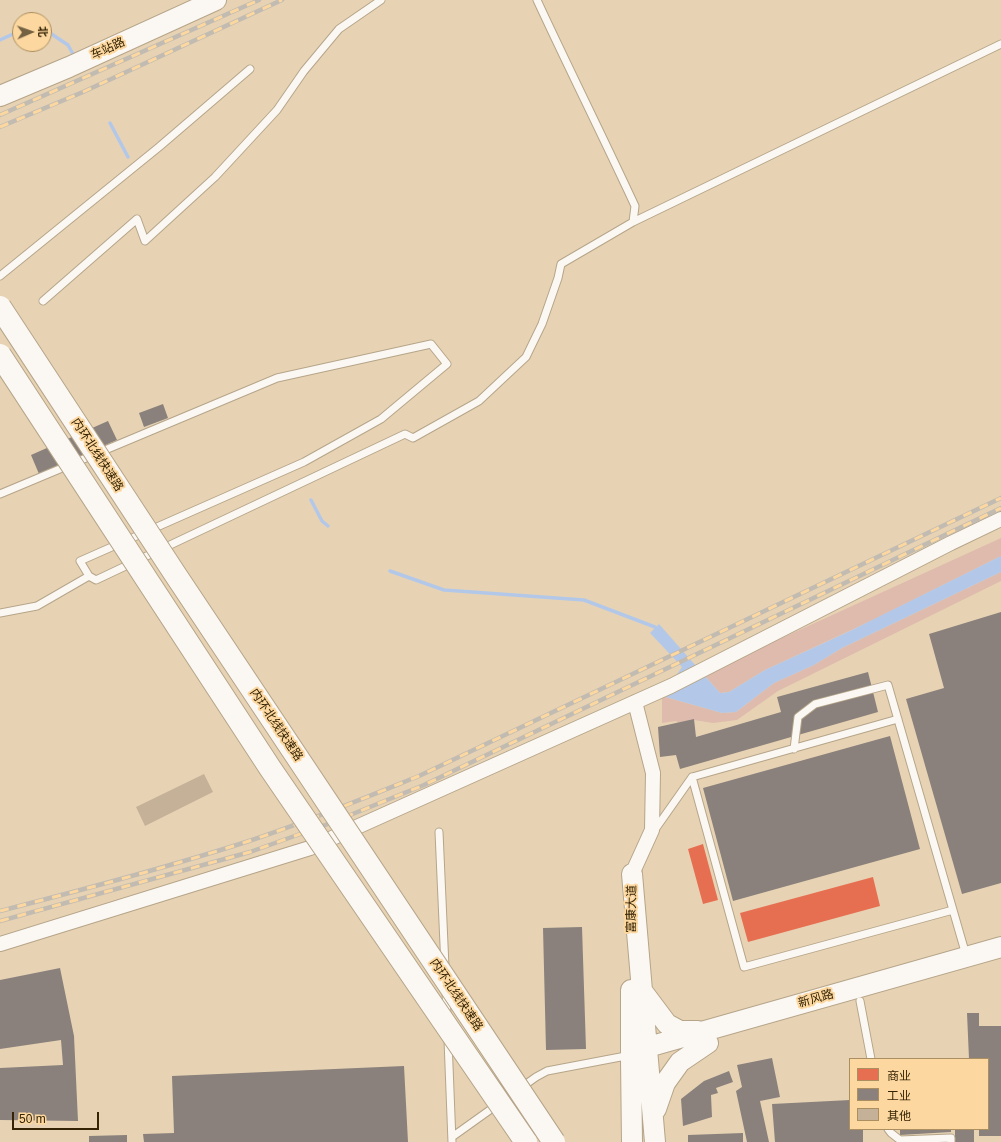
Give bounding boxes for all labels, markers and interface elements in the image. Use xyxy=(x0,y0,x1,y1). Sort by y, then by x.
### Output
north arrow xyxy=(12,12,52,52)
text: 北 xyxy=(37,26,49,37)
street label: 车站路 xyxy=(89,35,127,63)
street label: 内环北线快速路 xyxy=(68,416,126,494)
street label: 内环北线快速路 xyxy=(247,686,305,764)
street label: 富康大道 xyxy=(624,885,640,933)
street label: 内环北线快速路 xyxy=(427,956,485,1034)
street label: 新风路 xyxy=(797,987,835,1011)
legend xyxy=(849,1058,989,1130)
text: 商业 xyxy=(887,1069,911,1083)
text: 工业 xyxy=(887,1089,911,1103)
scale bar xyxy=(14,1104,101,1130)
text: 其他 xyxy=(887,1109,911,1123)
text: 50 m xyxy=(19,1112,46,1126)

